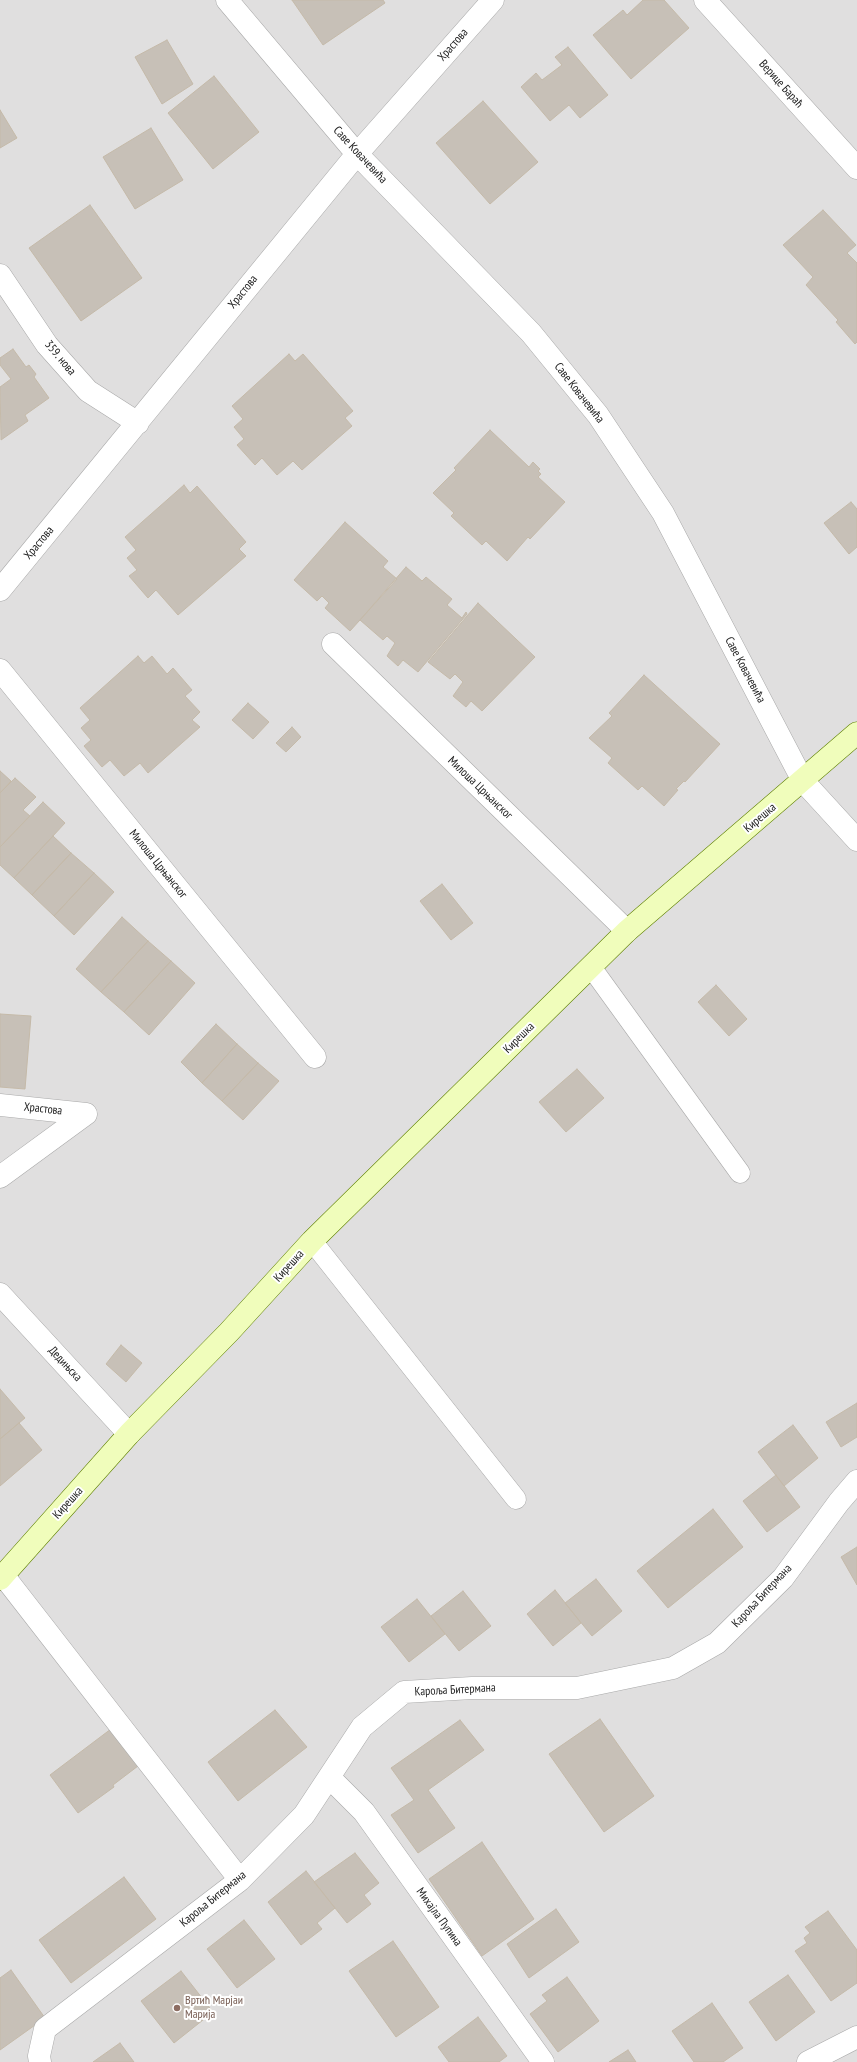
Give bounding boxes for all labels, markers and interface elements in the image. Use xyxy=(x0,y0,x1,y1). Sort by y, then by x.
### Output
street label: Храстова xyxy=(435,26,471,64)
street label: Верице Бараћ xyxy=(756,57,806,111)
street label: Саве Ковачевића xyxy=(330,123,390,187)
street label: Храстова xyxy=(225,272,261,312)
street label: 359. нова xyxy=(41,338,79,378)
street label: Саве Ковачевића xyxy=(551,360,607,426)
street label: Храстова xyxy=(21,524,57,562)
street label: Саве Ковачевића xyxy=(722,635,768,705)
street label: Милоша Црњанског xyxy=(445,754,515,822)
street label: Кирешка xyxy=(741,800,779,836)
street label: Милоша Црњанског xyxy=(126,827,190,901)
street label: Кирешка xyxy=(500,1019,538,1057)
street label: Храстова xyxy=(23,1100,63,1118)
street label: Кирешка xyxy=(271,1247,307,1285)
street label: Дедињска xyxy=(45,1343,85,1385)
street label: Кирешка xyxy=(50,1484,86,1522)
street label: Кароља Битермана xyxy=(729,1561,795,1631)
street label: Кароља Битермана xyxy=(414,1681,496,1699)
street label: Кароља Битермана xyxy=(177,1868,249,1930)
street label: Михајла Пупина xyxy=(413,1885,465,1949)
place label: Вртић Марјаи Марија xyxy=(185,1994,243,2022)
marker: Вртић Марјаи Марија xyxy=(172,2003,182,2013)

